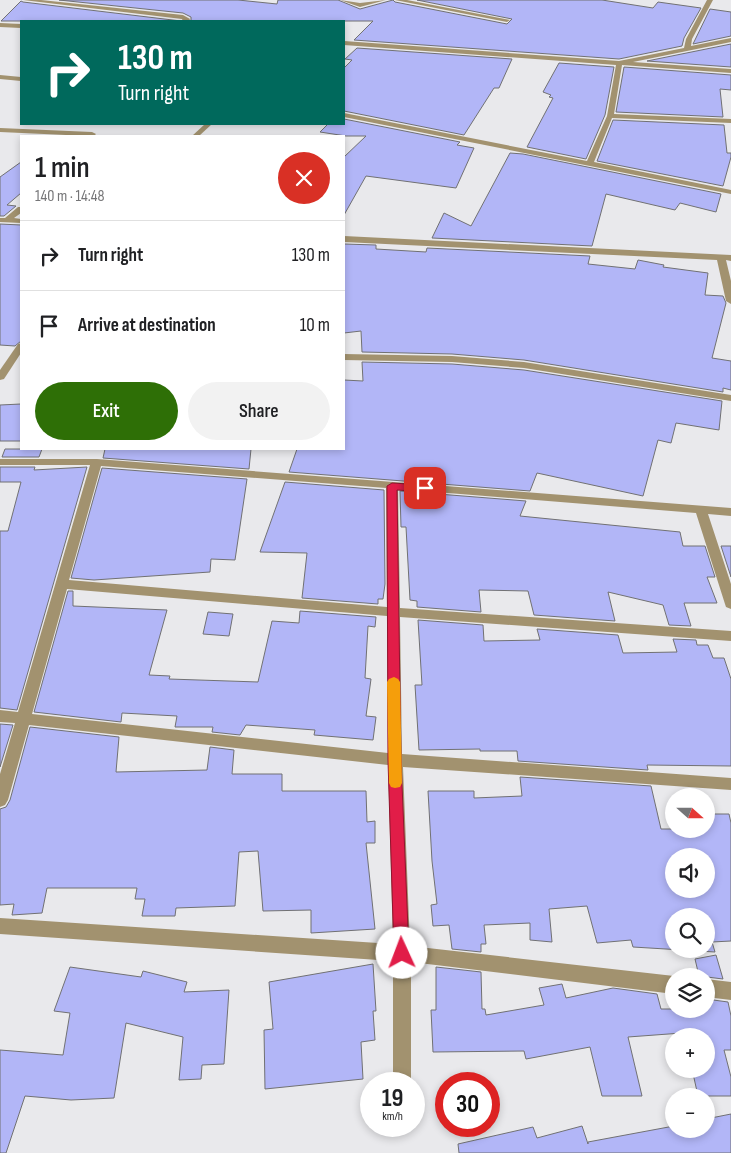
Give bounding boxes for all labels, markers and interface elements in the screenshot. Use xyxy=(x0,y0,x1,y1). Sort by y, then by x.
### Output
text: 130 m xyxy=(118,37,193,80)
icon: right xyxy=(35,40,100,105)
text: Turn right xyxy=(118,80,189,107)
text: 1 min xyxy=(35,150,90,186)
button: close xyxy=(278,152,330,204)
text: 140 m · 14:48 xyxy=(35,187,105,206)
icon: right xyxy=(35,242,63,270)
text: Turn right xyxy=(78,244,143,267)
text: 130 m xyxy=(292,244,330,267)
icon: arrive xyxy=(35,312,63,340)
text: Arrive at destination xyxy=(78,314,216,337)
text: 10 m xyxy=(300,314,330,337)
button: Exit xyxy=(35,382,178,440)
button: Share xyxy=(188,382,330,440)
pin xyxy=(404,467,446,509)
icon: arrive xyxy=(411,474,439,502)
north arrow xyxy=(665,788,715,838)
map controls xyxy=(665,788,715,1138)
button: sound xyxy=(665,848,715,898)
button: search xyxy=(665,908,715,958)
position arrow xyxy=(375,926,427,978)
button: layers xyxy=(665,968,715,1018)
button: + xyxy=(665,1028,715,1078)
speed limit sign: 30 xyxy=(435,1072,500,1137)
text: 19 xyxy=(382,1083,403,1114)
button: − xyxy=(665,1088,715,1138)
text: km/h xyxy=(382,1109,403,1124)

